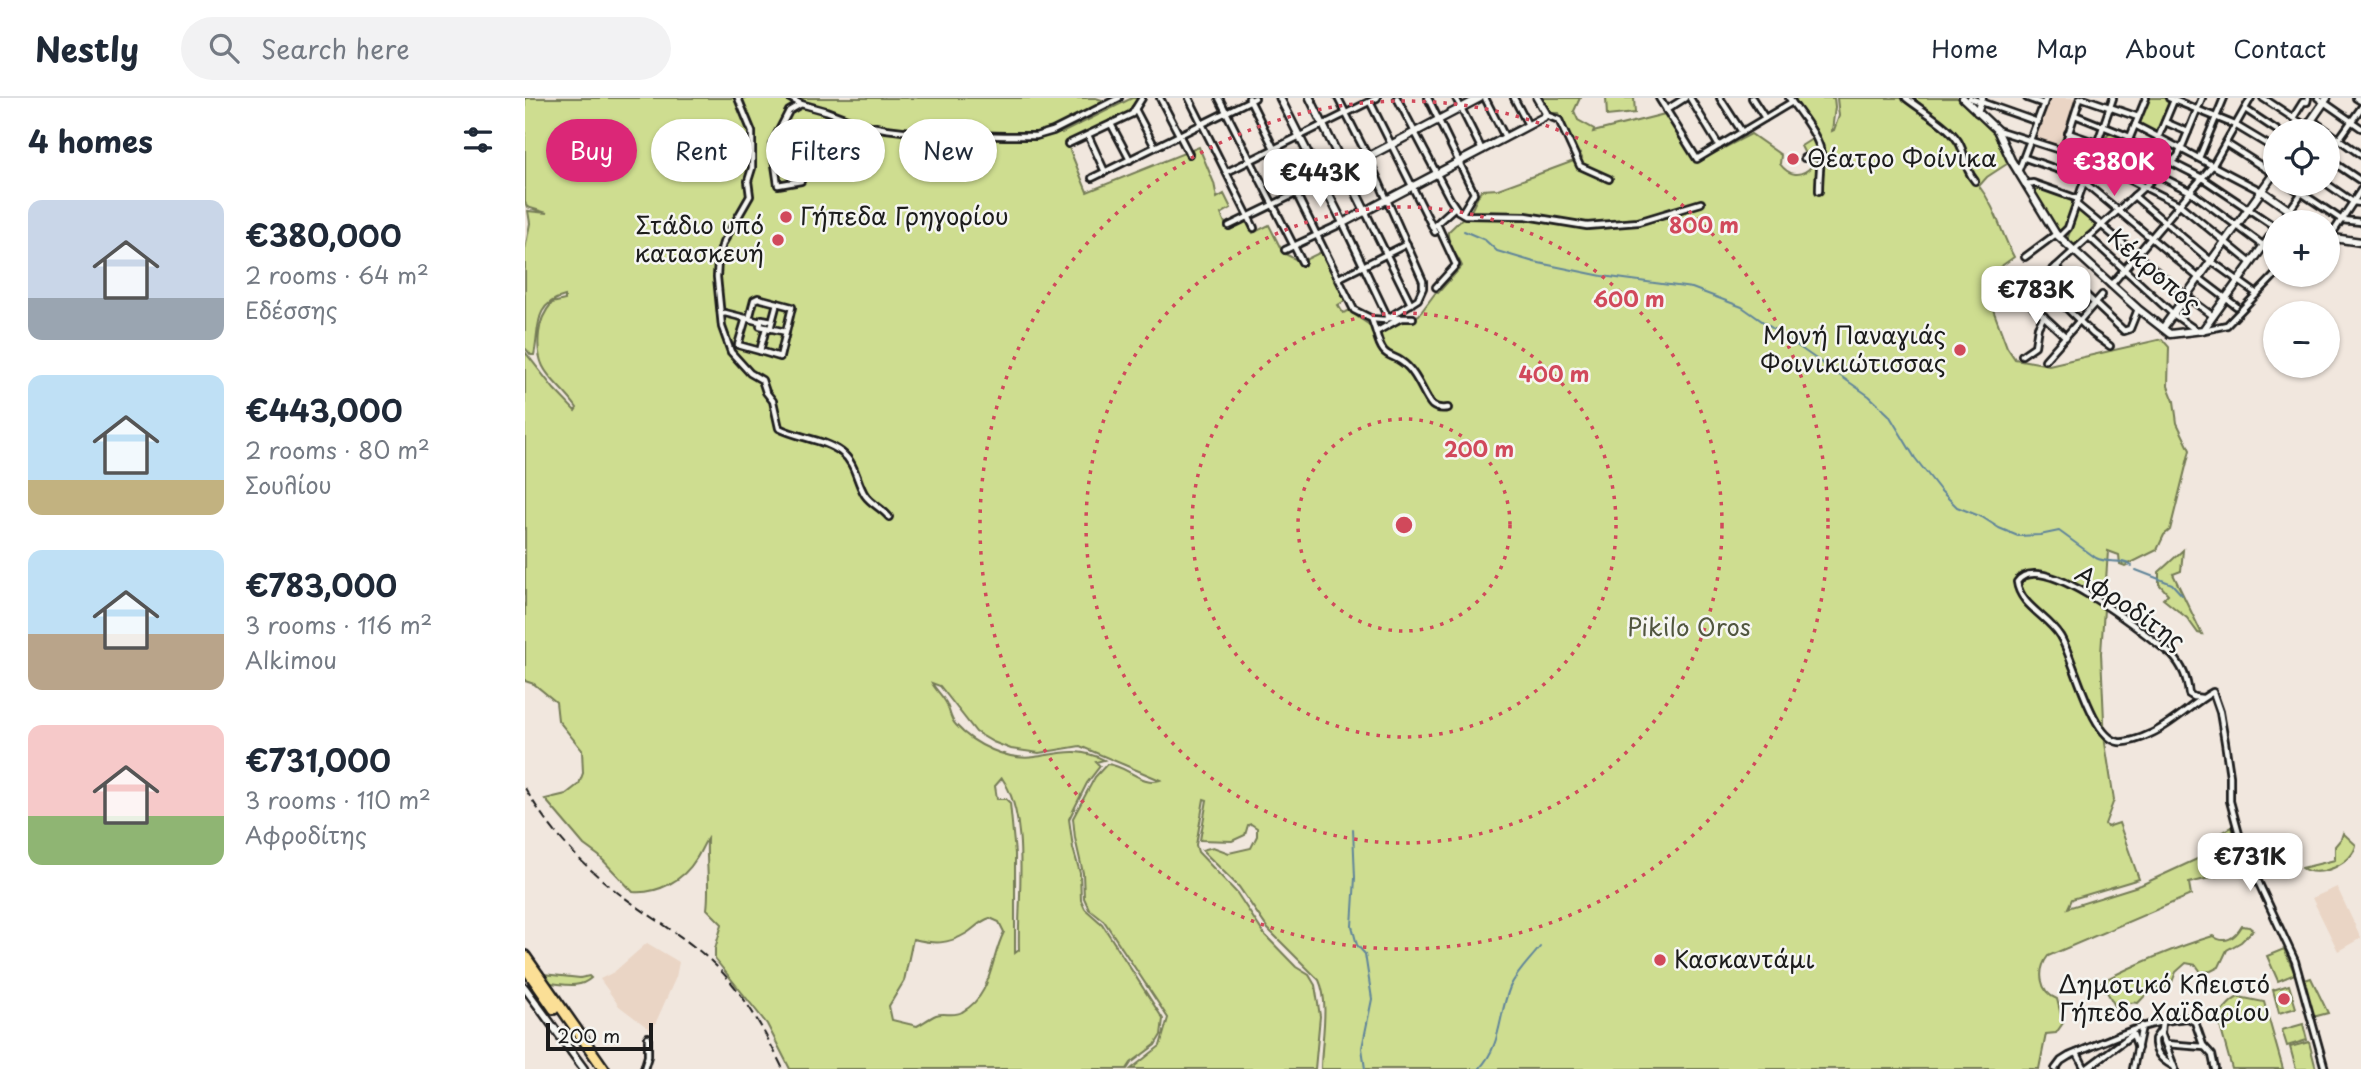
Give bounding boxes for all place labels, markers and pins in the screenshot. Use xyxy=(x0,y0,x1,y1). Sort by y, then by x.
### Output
place label: Θέατρο Φοίνικα xyxy=(1807,139,1997,175)
pin: €380K xyxy=(2065,139,2163,198)
pin: €443K xyxy=(1271,150,1369,209)
marker: Θέατρο Φοίνικα xyxy=(1785,151,1801,167)
place label: Γήπεδα Γρηγορίου xyxy=(800,197,1009,233)
place label: Στάδιο υπό κατασκευή xyxy=(634,206,764,270)
marker: Γήπεδα Γρηγορίου xyxy=(778,209,794,225)
marker: Στάδιο υπό κατασκευή xyxy=(770,232,786,248)
pin: €783K xyxy=(1987,266,2085,326)
place label: Μονή Παναγιάς Φοινικιώτισσας xyxy=(1760,316,1946,380)
marker: Μονή Παναγιάς Φοινικιώτισσας xyxy=(1952,342,1968,358)
centre of rings xyxy=(1392,513,1416,537)
pin: €731K xyxy=(2201,834,2299,893)
place label: Κασκαντάμι xyxy=(1674,940,1815,976)
marker: Κασκαντάμι xyxy=(1652,952,1668,968)
place label: Δημοτικό Κλειστό Γήπεδο Χαϊδαρίου xyxy=(2059,965,2270,1029)
marker: Δημοτικό Κλειστό Γήπεδο Χαϊδαρίου xyxy=(2276,991,2292,1007)

